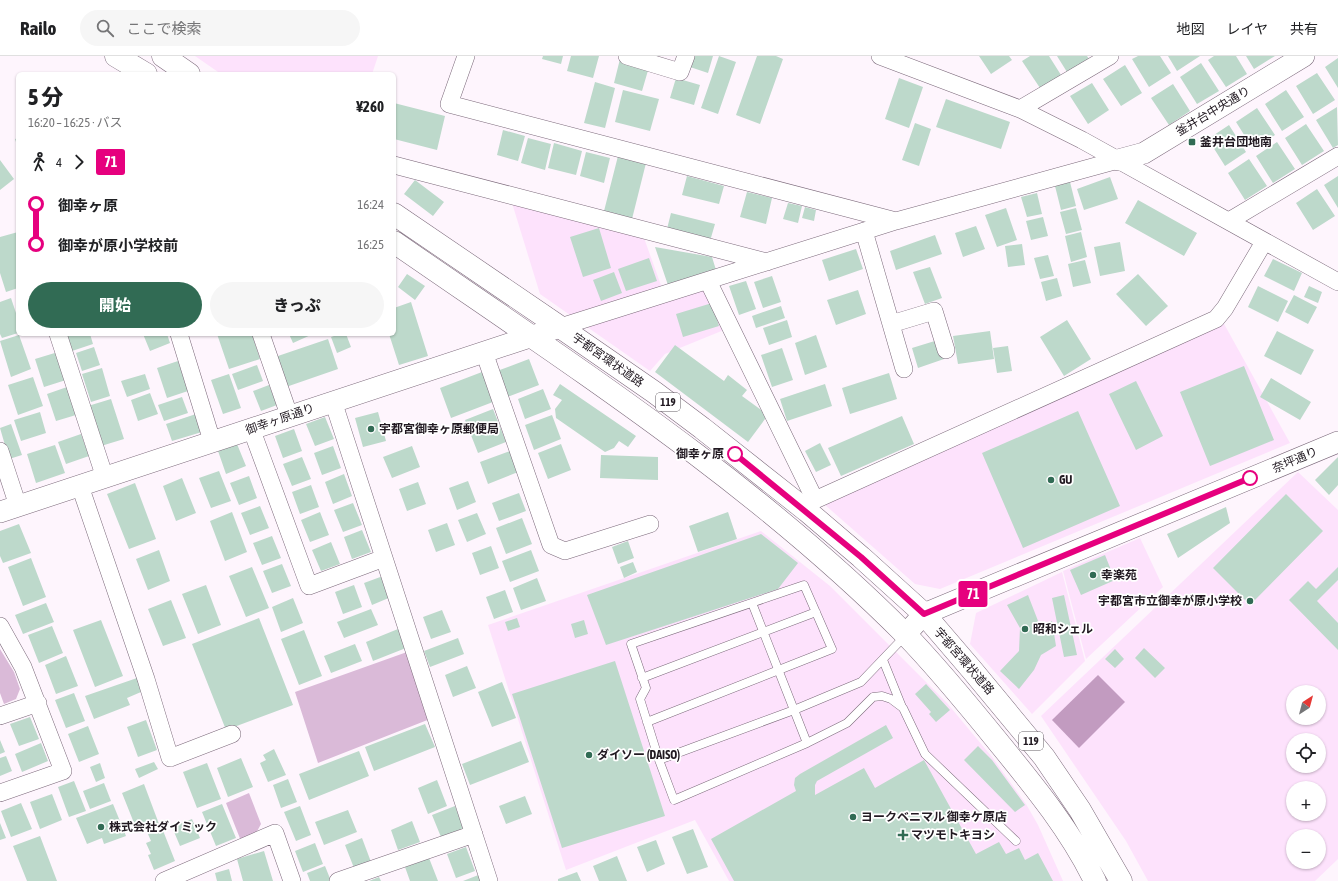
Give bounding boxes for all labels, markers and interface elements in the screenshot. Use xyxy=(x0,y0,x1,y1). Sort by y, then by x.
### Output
search box xyxy=(80,10,360,46)
text: Railo xyxy=(20,17,56,39)
icon: search xyxy=(94,17,116,39)
text: ここで検索 xyxy=(126,20,202,37)
text: 地図 xyxy=(1176,21,1204,37)
text: レイヤ xyxy=(1226,21,1268,37)
text: 共有 xyxy=(1290,21,1318,37)
street label: 釜井台中央通り xyxy=(1173,83,1253,139)
text: 5 分 xyxy=(28,84,63,110)
text: ¥260 xyxy=(356,98,384,115)
text: 16:20 – 16:25 · バス xyxy=(28,115,123,130)
place label: 釜井台団地南 xyxy=(1200,135,1272,149)
marker: 釜井台団地南 xyxy=(1187,137,1197,147)
icon: walk xyxy=(28,151,50,173)
icon: forward xyxy=(68,151,90,173)
text: 71 xyxy=(104,154,117,170)
text: 4 xyxy=(56,155,62,170)
text: 御幸ヶ原 xyxy=(58,197,118,214)
text: 16:24 xyxy=(357,197,384,212)
text: 御幸が原小学校前 xyxy=(58,237,178,254)
text: 16:25 xyxy=(357,237,384,252)
button: 開始 xyxy=(28,282,202,328)
button: きっぷ xyxy=(210,282,384,328)
street label: 宇都宮環状道路 xyxy=(570,330,646,390)
road number: 119 xyxy=(656,393,680,411)
street label: 御幸ヶ原通り xyxy=(244,401,316,437)
place label: 宇都宮御幸ヶ原郵便局 xyxy=(379,422,499,436)
marker: 宇都宮御幸ヶ原郵便局 xyxy=(366,424,376,434)
street label: 奈坪通り xyxy=(1270,444,1320,476)
marker: 御幸ヶ原 xyxy=(727,446,743,462)
place label: 御幸ヶ原 xyxy=(676,447,724,461)
unlabelled marker xyxy=(1242,470,1258,486)
place label: GU xyxy=(1059,473,1072,487)
marker: GU xyxy=(1046,475,1056,485)
place label: 幸楽苑 xyxy=(1101,568,1137,582)
marker: 幸楽苑 xyxy=(1088,570,1098,580)
line badge: 71 xyxy=(955,581,991,607)
text: 71 xyxy=(966,586,980,602)
place label: 宇都宮市立御幸が原小学校 xyxy=(1098,594,1242,608)
marker: 宇都宮市立御幸が原小学校 xyxy=(1245,596,1255,606)
place label: 昭和シェル xyxy=(1033,622,1093,636)
marker: 昭和シェル xyxy=(1020,624,1030,634)
street label: 宇都宮環状道路 xyxy=(931,625,997,697)
north arrow xyxy=(1286,685,1326,725)
map controls xyxy=(1286,685,1326,869)
road number: 119 xyxy=(1019,732,1043,750)
button: locate xyxy=(1286,733,1326,773)
place label: ダイソー (DAISO) xyxy=(597,748,680,762)
marker: ダイソー (DAISO) xyxy=(584,750,594,760)
button: + xyxy=(1286,781,1326,821)
place label: ヨークベニマル 御幸ケ原店 xyxy=(861,810,1007,824)
marker: ヨークベニマル 御幸ケ原店 xyxy=(848,812,858,822)
place label: 株式会社ダイミック xyxy=(109,820,217,834)
marker: 株式会社ダイミック xyxy=(96,822,106,832)
place label: マツモトキヨシ xyxy=(911,828,995,842)
button: − xyxy=(1286,829,1326,869)
marker: マツモトキヨシ xyxy=(898,830,908,840)

